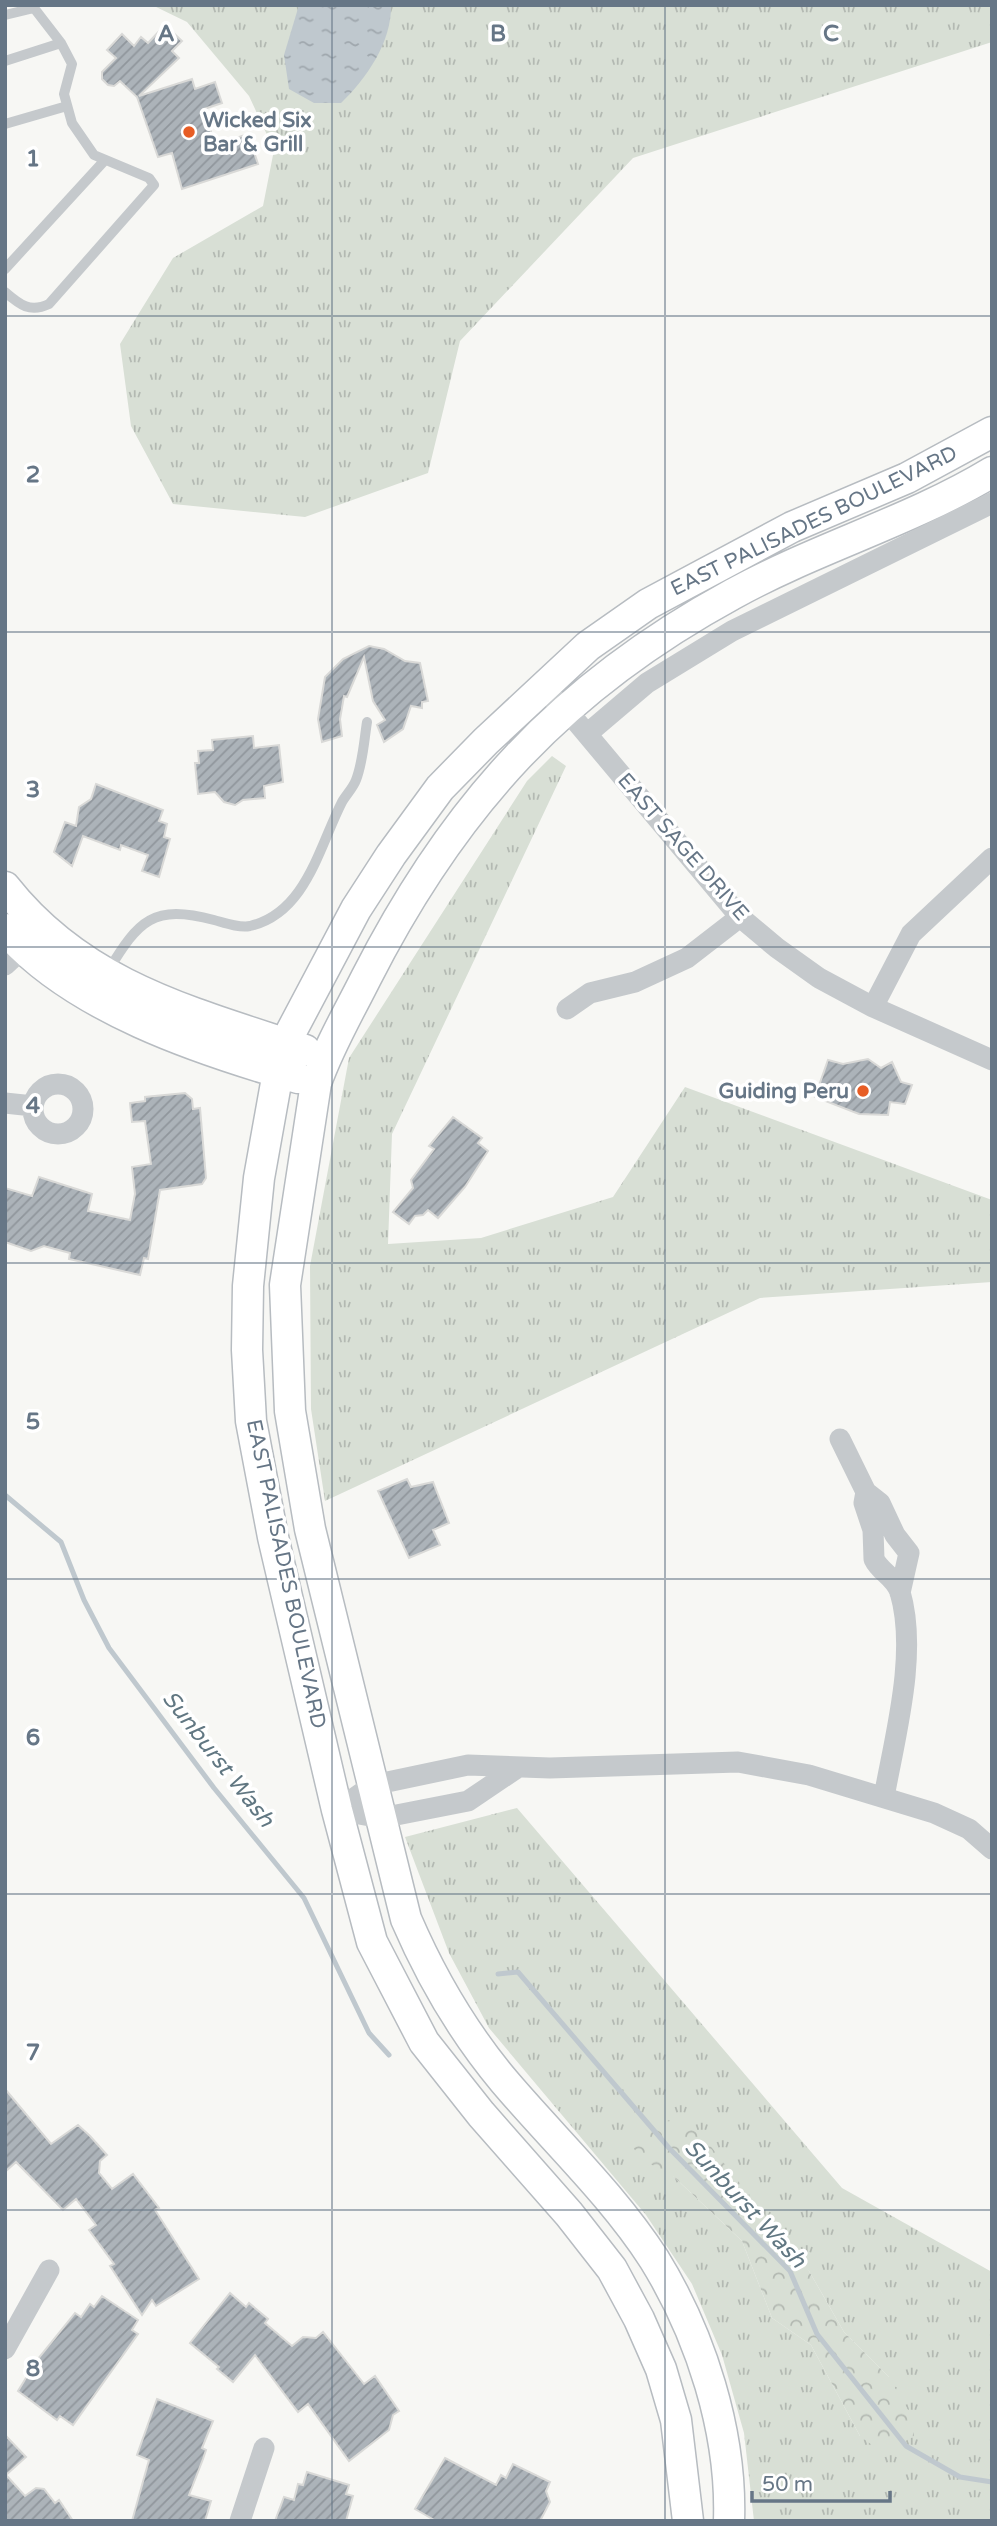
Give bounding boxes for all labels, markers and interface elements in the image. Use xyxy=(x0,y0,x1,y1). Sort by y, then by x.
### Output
text: A xyxy=(157,20,175,48)
text: B xyxy=(490,20,506,48)
text: C xyxy=(823,20,839,48)
place label: Wicked Six Bar & Grill xyxy=(203,108,312,157)
marker: Wicked Six Bar & Grill xyxy=(181,124,197,140)
text: 1 xyxy=(26,145,40,173)
street label: EAST PALISADES BOULEVARD xyxy=(667,441,961,601)
text: 2 xyxy=(26,461,40,489)
street label: EAST SAGE DRIVE xyxy=(612,768,754,926)
text: 3 xyxy=(26,776,40,804)
place label: Guiding Peru xyxy=(719,1079,849,1104)
marker: Guiding Peru xyxy=(855,1083,871,1099)
text: 4 xyxy=(26,1092,41,1120)
text: 5 xyxy=(26,1408,40,1436)
street label: EAST PALISADES BOULEVARD xyxy=(241,1417,331,1731)
water label: Sunburst Wash xyxy=(156,1685,281,1834)
text: 6 xyxy=(26,1724,40,1752)
text: 7 xyxy=(26,2039,40,2067)
water label: Sunburst Wash xyxy=(678,2134,812,2275)
text: 8 xyxy=(26,2355,40,2383)
scale bar xyxy=(752,2460,890,2504)
text: 50 m xyxy=(762,2472,813,2497)

